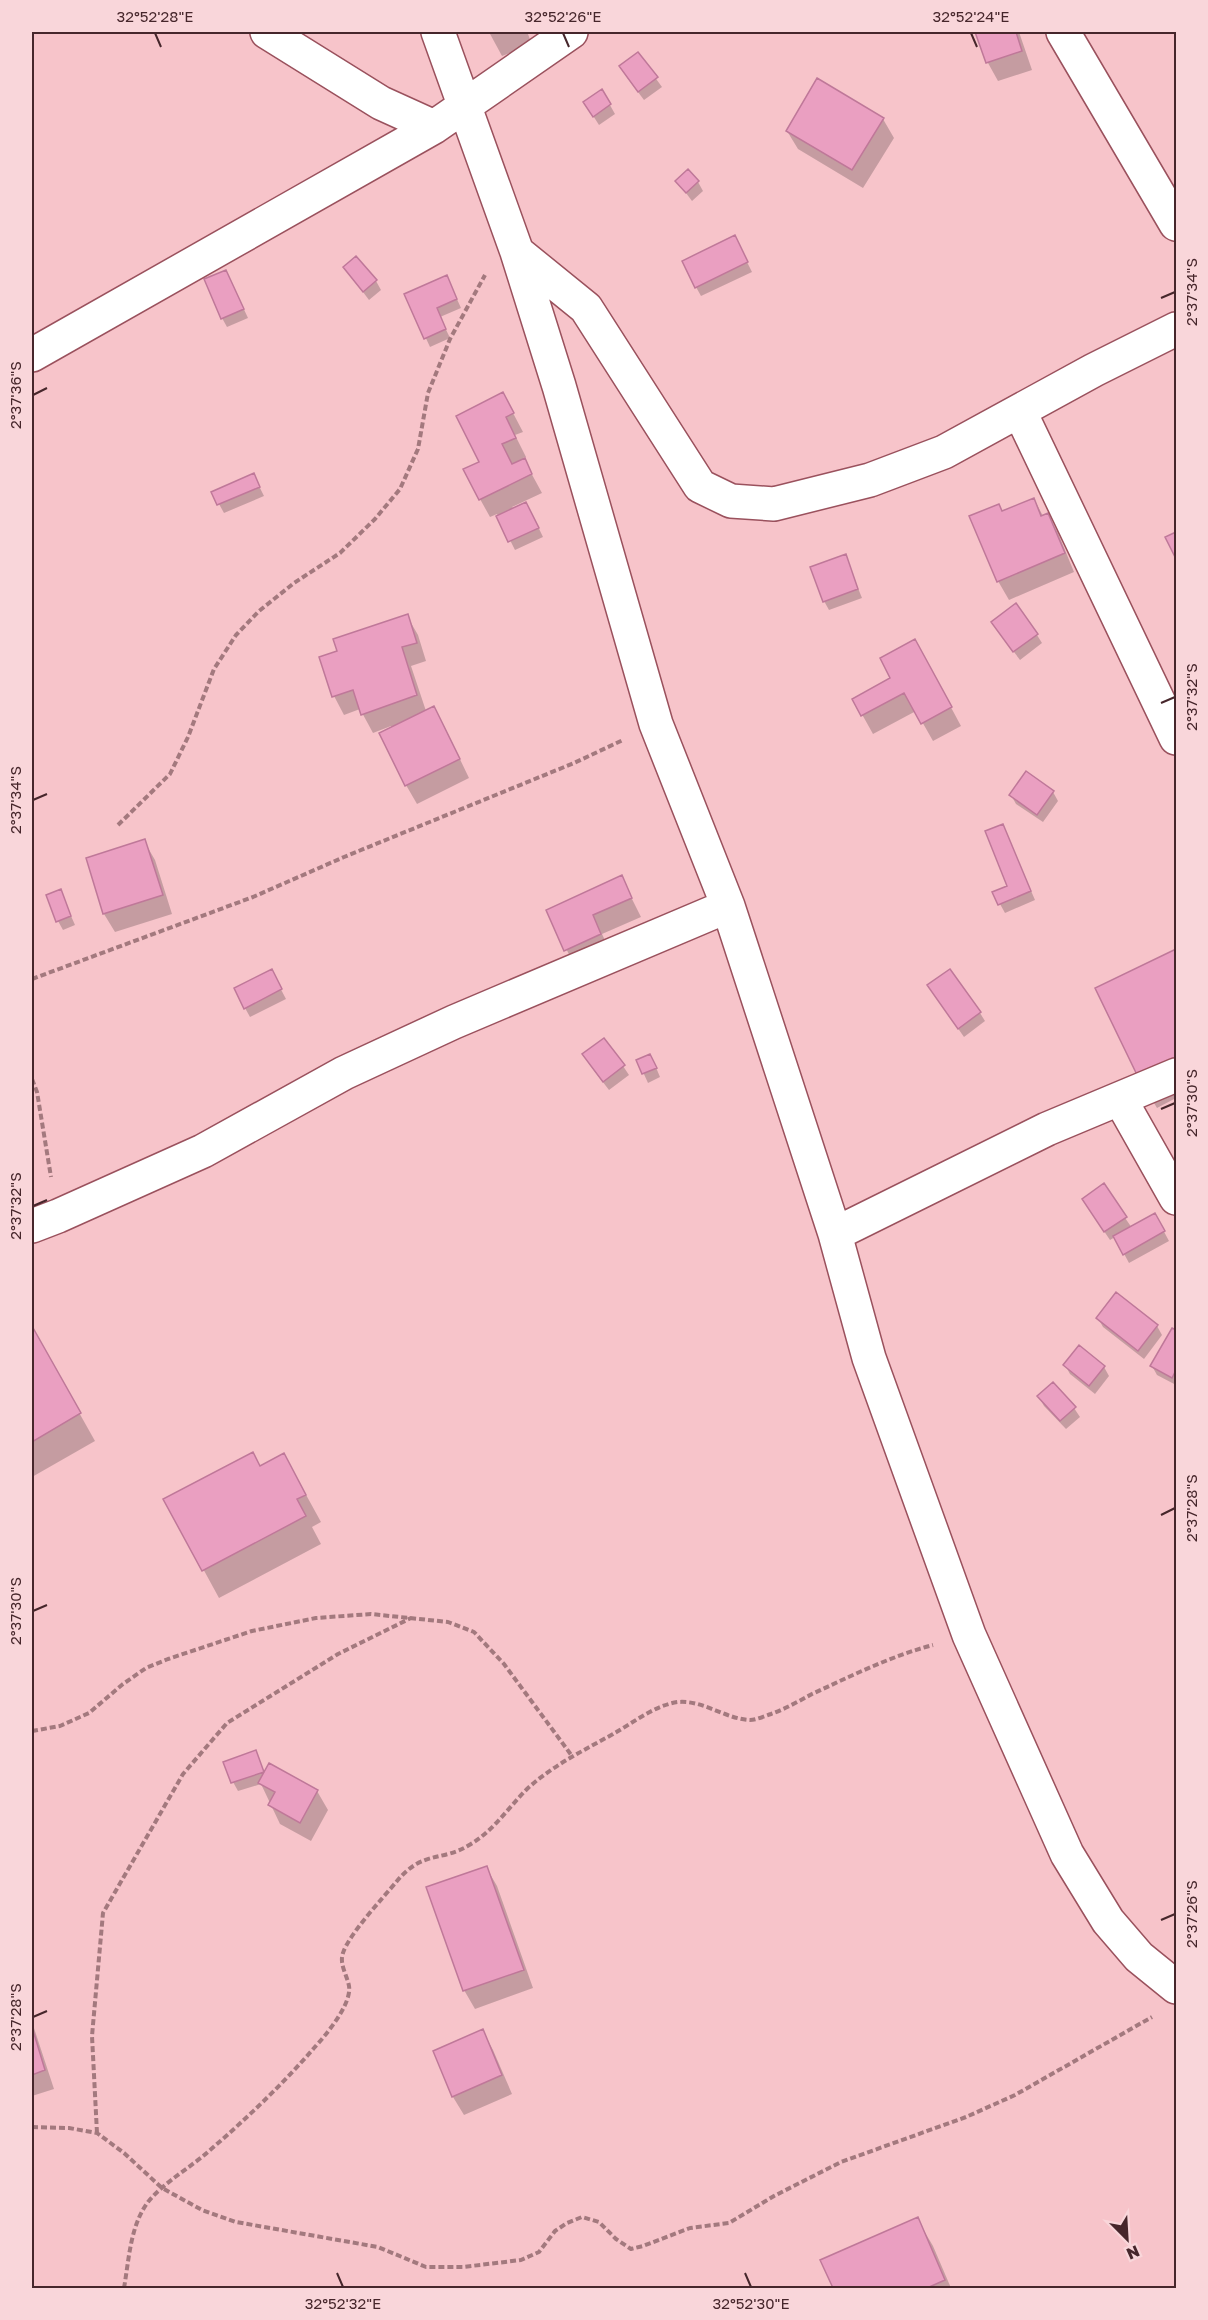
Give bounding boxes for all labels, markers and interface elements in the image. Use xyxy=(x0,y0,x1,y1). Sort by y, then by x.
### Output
text: 32°52'28"E xyxy=(117,7,193,25)
text: 32°52'26"E xyxy=(525,7,601,25)
text: 32°52'24"E xyxy=(933,7,1009,25)
text: 2°37'34"S xyxy=(1182,258,1200,326)
text: 2°37'36"S xyxy=(6,361,24,429)
text: 2°37'32"S xyxy=(1182,663,1200,731)
text: 2°37'34"S xyxy=(6,766,24,834)
text: 2°37'30"S xyxy=(1182,1069,1200,1137)
text: 2°37'32"S xyxy=(6,1172,24,1240)
text: 2°37'28"S xyxy=(1182,1474,1200,1542)
text: 2°37'30"S xyxy=(6,1577,24,1645)
text: 2°37'26"S xyxy=(1182,1880,1200,1948)
text: 2°37'28"S xyxy=(6,1983,24,2051)
north arrow xyxy=(1097,2209,1157,2269)
text: N xyxy=(1123,2241,1143,2264)
text: 32°52'32"E xyxy=(305,2294,381,2312)
text: 32°52'30"E xyxy=(712,2294,790,2312)

